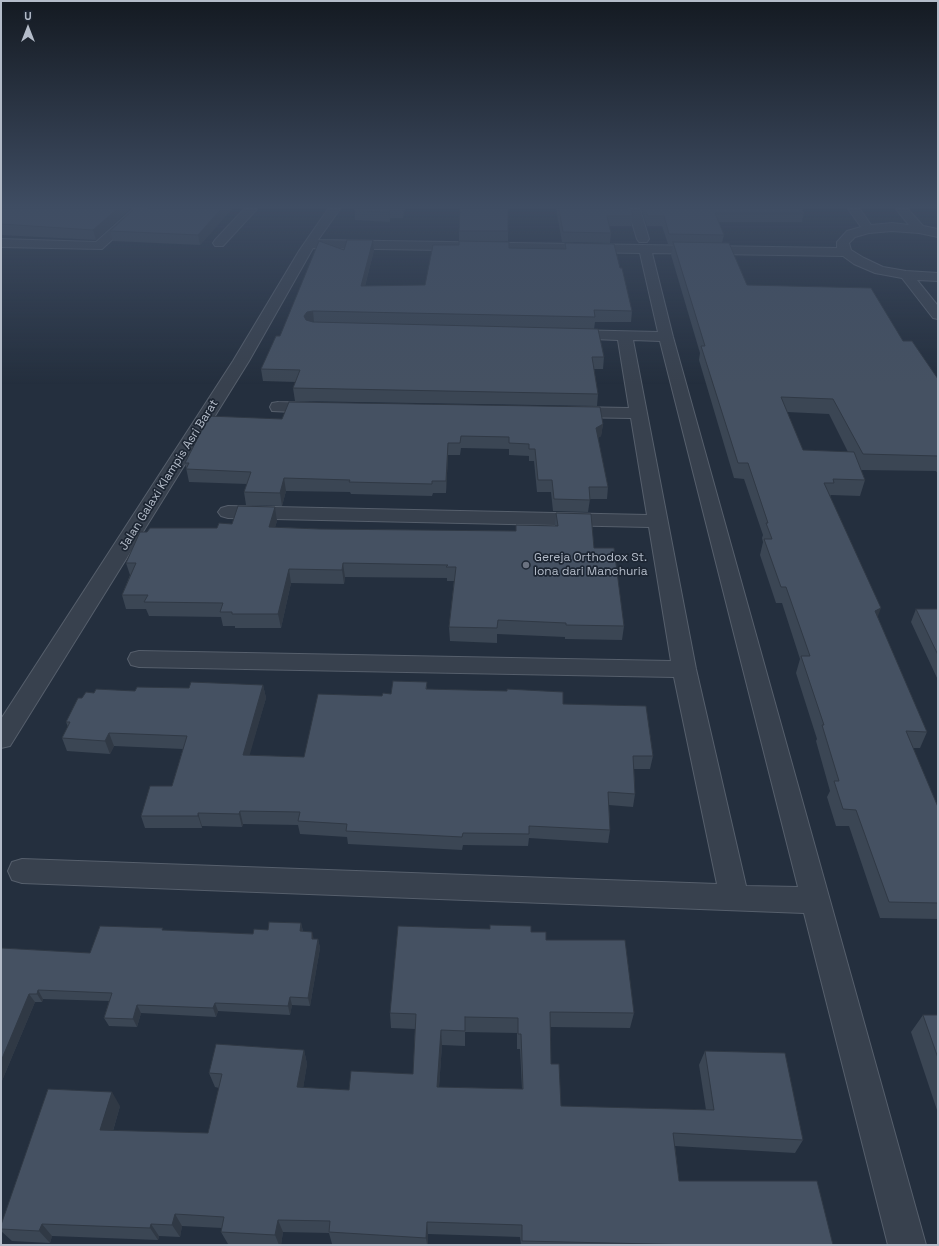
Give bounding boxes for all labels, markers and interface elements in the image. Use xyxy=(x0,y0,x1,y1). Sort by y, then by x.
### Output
north arrow xyxy=(8,8,48,48)
text: U xyxy=(24,9,32,23)
street label: Jalan Galaxi Klampis Asri Barat xyxy=(117,397,221,553)
place label: Gereja Orthodox St. Iona dari Manchuria xyxy=(534,551,648,579)
marker: Gereja Orthodox St. Iona dari Manchuria xyxy=(521,560,531,570)

